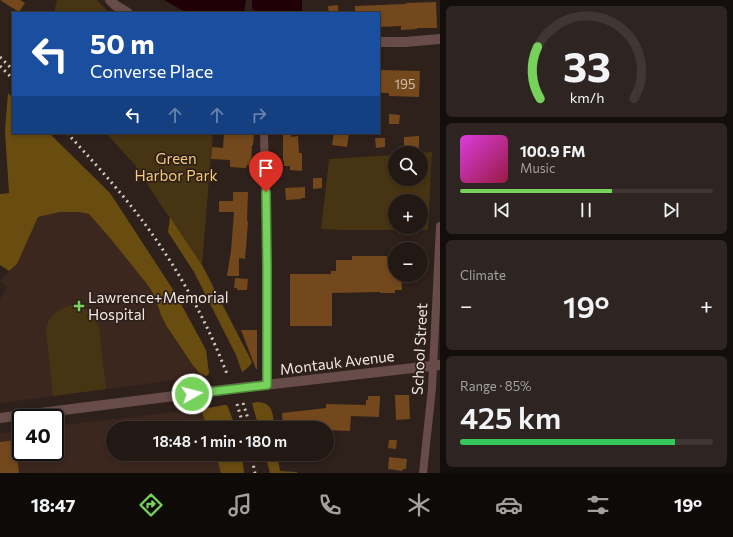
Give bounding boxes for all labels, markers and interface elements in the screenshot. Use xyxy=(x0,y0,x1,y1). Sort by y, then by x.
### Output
text: 50 m xyxy=(90,26,155,60)
icon: left xyxy=(24,28,76,80)
text: 33 xyxy=(562,40,611,91)
text: Converse Place xyxy=(90,60,213,82)
house number: 195 xyxy=(395,76,415,92)
text: km/h xyxy=(569,88,604,106)
icon: left xyxy=(122,104,144,126)
icon: ahead xyxy=(164,104,186,126)
icon: ahead xyxy=(206,104,228,126)
icon: right xyxy=(248,104,270,126)
text: 100.9 FM xyxy=(520,142,586,160)
map controls xyxy=(388,146,428,282)
button: search xyxy=(388,146,428,186)
park label: Green Harbor Park xyxy=(134,149,218,184)
pin xyxy=(249,151,283,192)
icon: arrive xyxy=(255,157,277,179)
text: Music xyxy=(520,160,555,176)
button: + xyxy=(388,194,428,234)
icon: previous xyxy=(491,199,513,221)
icon: pause xyxy=(575,199,597,221)
icon: next xyxy=(660,199,682,221)
button: − xyxy=(388,242,428,282)
text: Climate xyxy=(460,267,506,283)
text: 19° xyxy=(563,287,609,324)
place label: Lawrence+Memorial Hospital xyxy=(88,288,228,323)
text: − xyxy=(460,292,473,319)
text: + xyxy=(700,292,713,319)
marker: Lawrence+Memorial Hospital xyxy=(73,300,85,312)
street label: School Street xyxy=(408,303,430,395)
street label: Montauk Avenue xyxy=(279,346,395,378)
position arrow xyxy=(171,373,213,415)
text: Range · 85% xyxy=(460,378,532,394)
text: 425 km xyxy=(460,398,561,435)
speed limit sign: 40 xyxy=(12,409,64,461)
text: 18:48 · 1 min · 180 m xyxy=(153,432,287,450)
icon: directions xyxy=(137,491,165,519)
icon: music xyxy=(226,491,254,519)
icon: phone xyxy=(316,491,344,519)
icon: climate xyxy=(405,491,433,519)
icon: car xyxy=(495,491,523,519)
icon: filters xyxy=(584,491,612,519)
text: 18:47 xyxy=(31,494,75,516)
text: 19° xyxy=(674,494,702,516)

